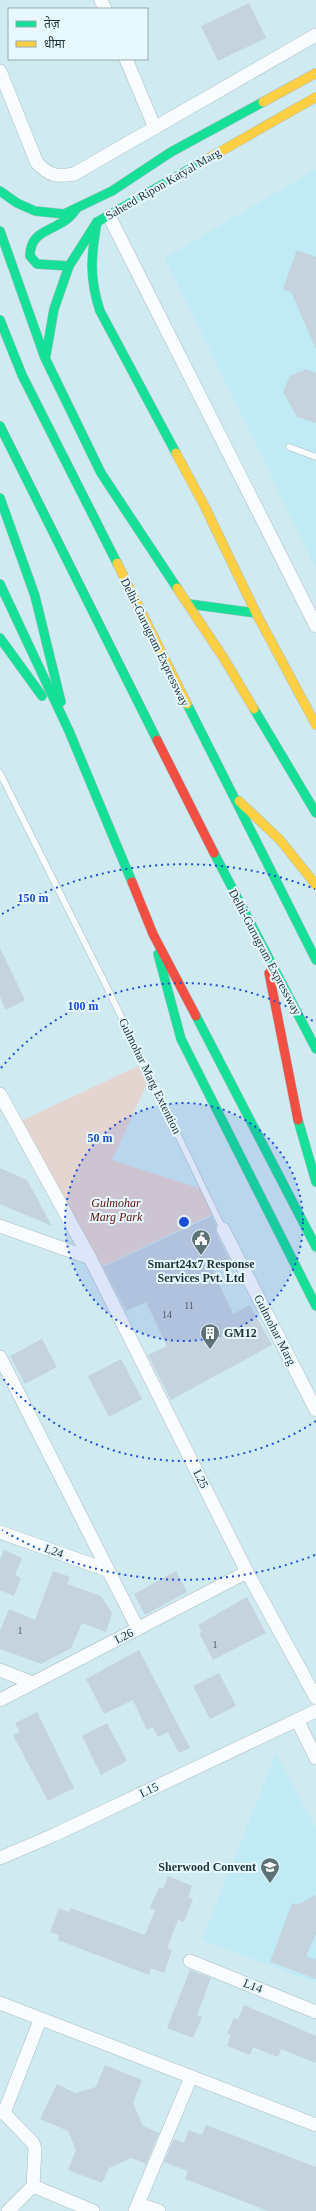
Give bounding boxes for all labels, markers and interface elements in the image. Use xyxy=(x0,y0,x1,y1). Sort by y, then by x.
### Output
legend xyxy=(8,8,148,60)
text: तेज़ xyxy=(44,16,61,31)
text: धीमा xyxy=(44,36,66,51)
street label: Saheed Ripon Katyal Marg xyxy=(103,145,223,223)
street label: Delhi-Gurugram Expressway xyxy=(118,576,192,708)
street label: Delhi-Gurugram Expressway xyxy=(226,886,304,1018)
text: 150 m xyxy=(18,891,49,905)
text: 100 m xyxy=(68,999,99,1013)
street label: Gulmohar Marg Extention xyxy=(116,1016,184,1136)
text: 50 m xyxy=(88,1131,113,1145)
park label: Gulmohar Marg Park xyxy=(89,1196,143,1224)
centre of rings xyxy=(177,1215,191,1229)
public building icon: Smart24x7 Response Services Pvt. Ltd xyxy=(190,1228,212,1256)
place label: Smart24x7 Response Services Pvt. Ltd xyxy=(148,1257,255,1285)
street label: Gulmohar Marg xyxy=(251,1292,299,1368)
house number: 11 xyxy=(184,1300,194,1311)
house number: 14 xyxy=(162,1309,172,1320)
building icon: GM12 xyxy=(199,1322,221,1350)
place label: GM12 xyxy=(224,1326,257,1340)
street label: L25 xyxy=(190,1467,212,1491)
street label: L24 xyxy=(43,1541,65,1561)
house number: 1 xyxy=(18,1625,23,1636)
street label: L26 xyxy=(112,1625,136,1647)
house number: 1 xyxy=(213,1639,218,1650)
street label: L15 xyxy=(137,1780,161,1800)
school or university icon: Sherwood Convent xyxy=(259,1856,281,1884)
place label: Sherwood Convent xyxy=(158,1860,256,1874)
street label: L14 xyxy=(241,1976,265,1996)

